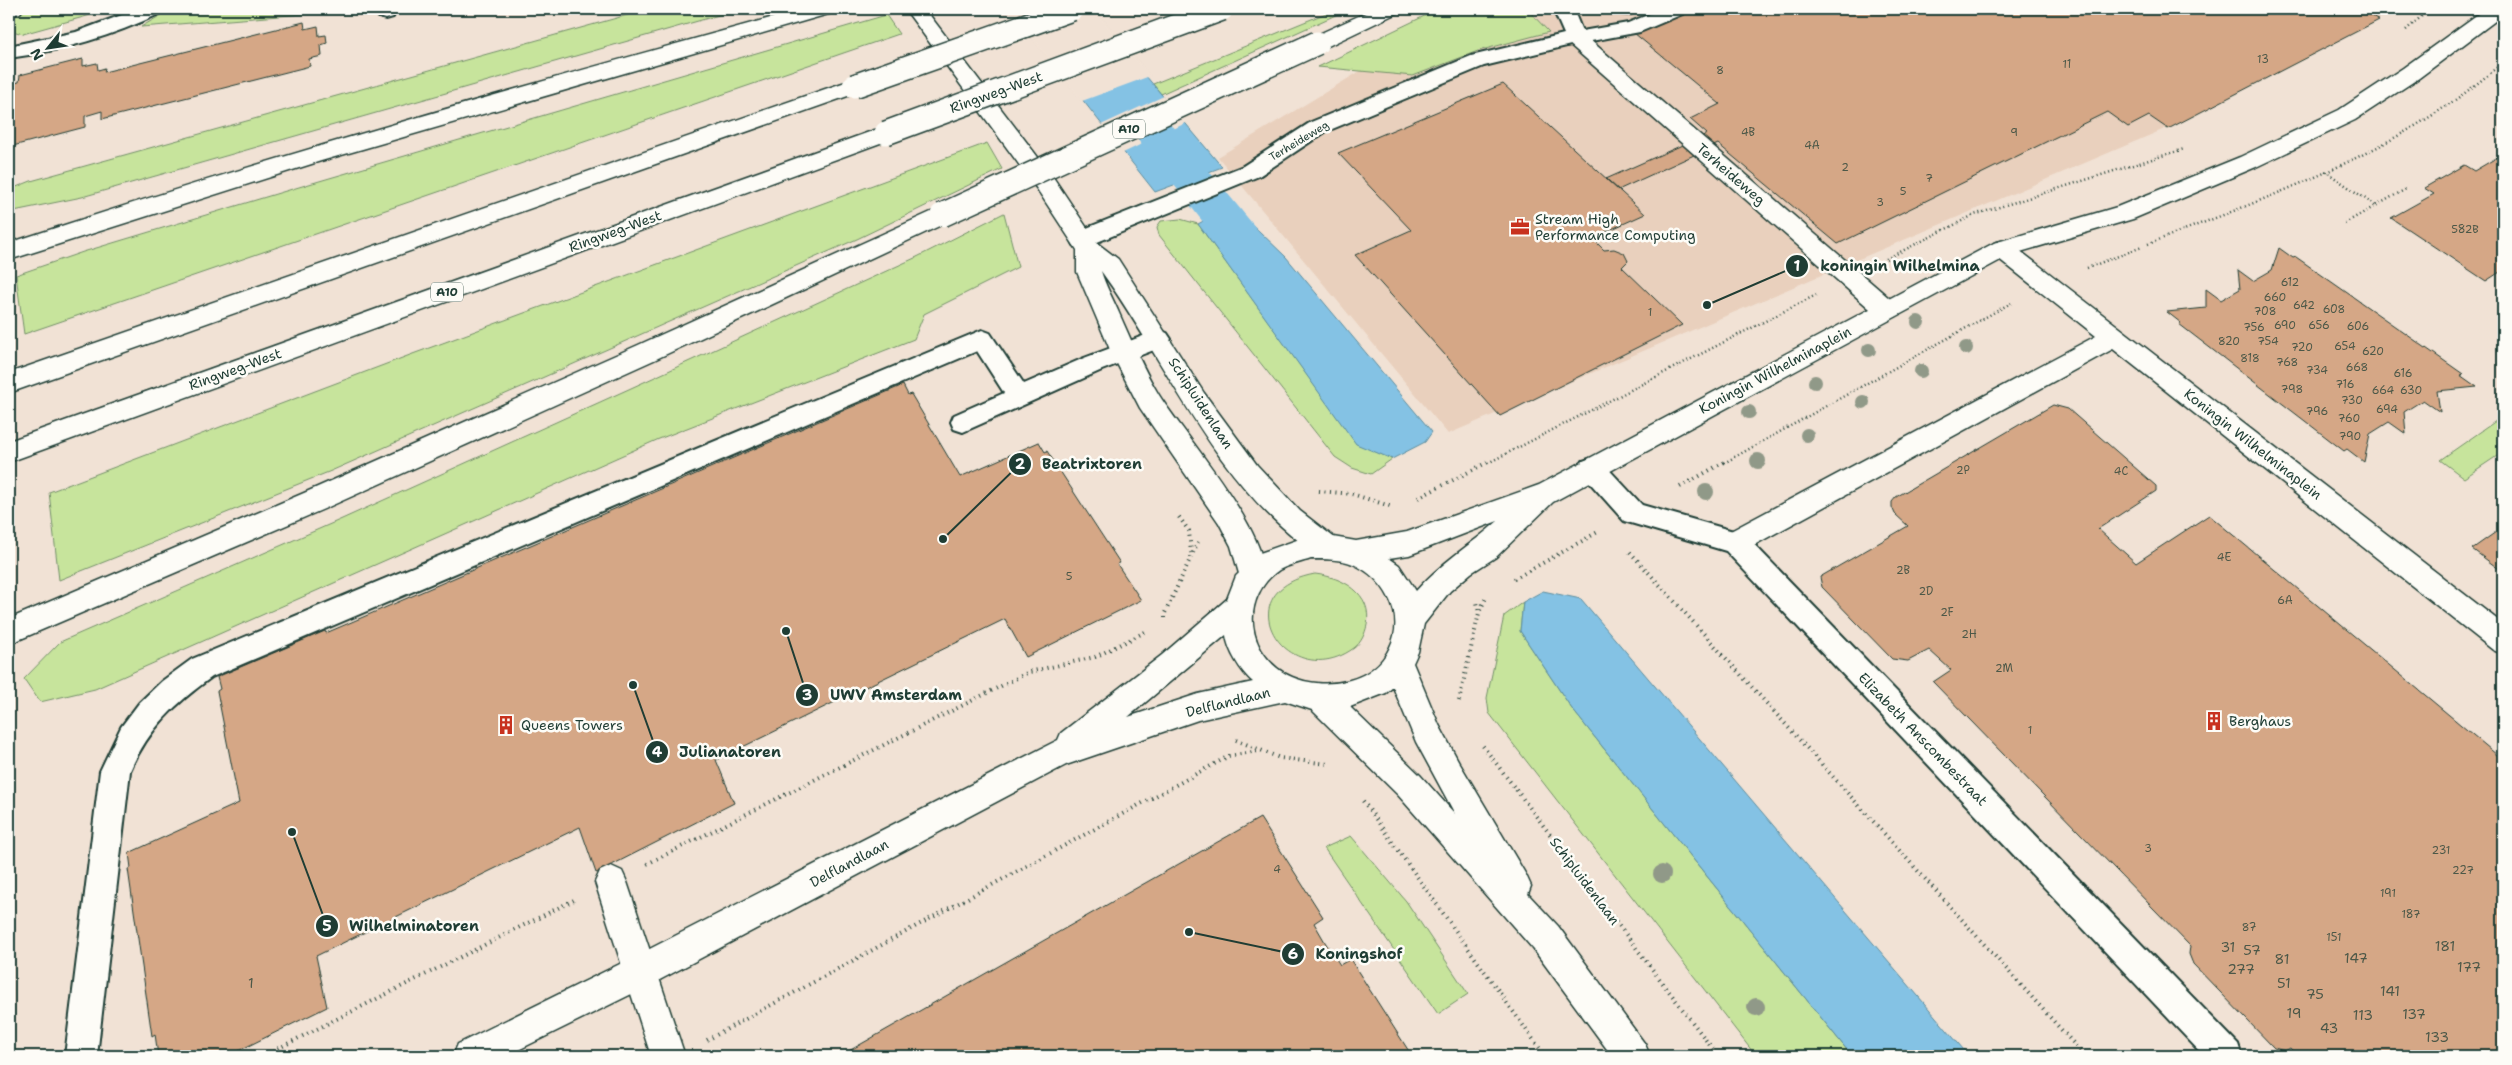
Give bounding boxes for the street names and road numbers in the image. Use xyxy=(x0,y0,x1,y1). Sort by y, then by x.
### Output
street label: Ringweg-West xyxy=(947,67,1045,117)
street label: Terheideweg xyxy=(1266,117,1332,165)
road number: A10 xyxy=(1113,120,1145,138)
street label: Terheideweg xyxy=(1693,139,1769,209)
street label: Ringweg-West xyxy=(566,206,664,256)
road number: A10 xyxy=(431,282,463,302)
street label: Koningin Wilhelminaplein xyxy=(1696,322,1855,418)
street label: Ringweg-West xyxy=(186,344,284,394)
street label: Schipluidenlaan xyxy=(1165,354,1238,453)
street label: Koningin Wilhelminaplein xyxy=(2180,385,2326,504)
street label: Elizabeth Anscombestraat xyxy=(1855,669,1991,809)
street label: Delflandlaan xyxy=(1184,683,1273,721)
street label: Schipluidenlaan xyxy=(1546,833,1624,929)
street label: Delflandlaan xyxy=(807,835,892,891)

